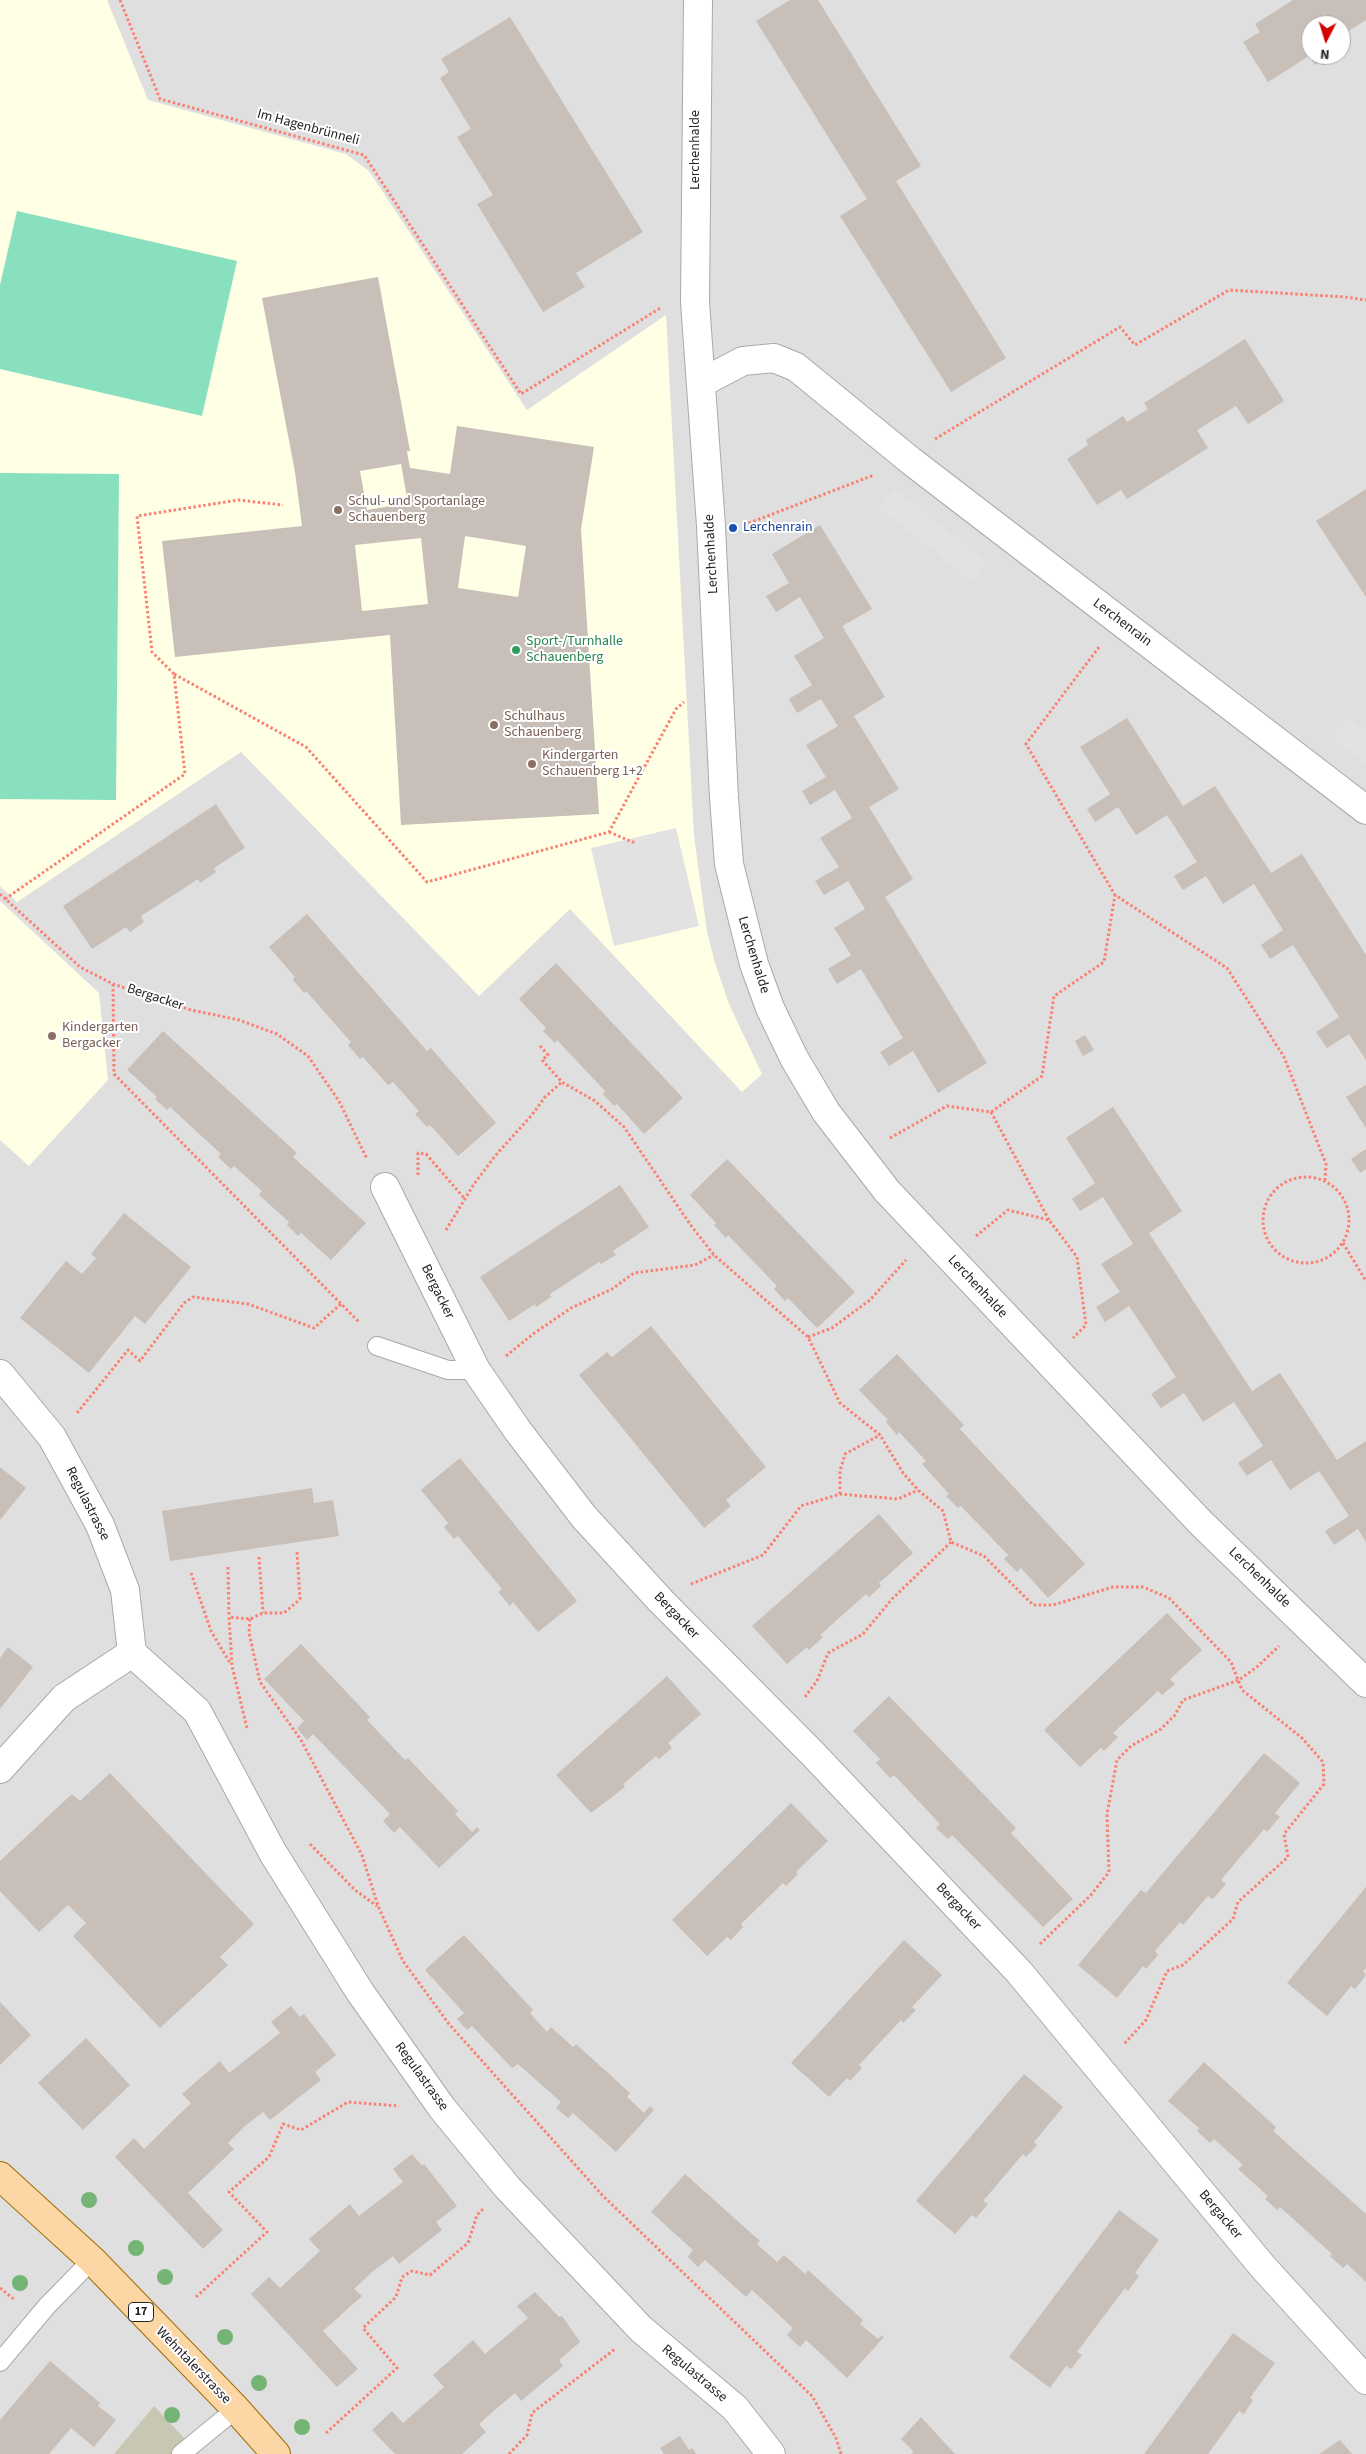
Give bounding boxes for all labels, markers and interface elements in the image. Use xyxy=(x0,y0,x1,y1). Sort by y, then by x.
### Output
north arrow xyxy=(1301,15,1351,65)
text: N xyxy=(1319,44,1330,64)
street label: Im Hagenbrünneli xyxy=(255,106,361,150)
street label: Lerchenhalde xyxy=(688,110,704,190)
place label: Schul- und Sportanlage Schauenberg xyxy=(348,494,485,526)
marker: Schul- und Sportanlage Schauenberg xyxy=(332,504,344,516)
street label: Lerchenhalde xyxy=(702,514,722,594)
place label: Lerchenrain xyxy=(743,520,813,536)
marker: Lerchenrain xyxy=(727,522,739,534)
street label: Lerchenrain xyxy=(1089,595,1155,651)
place label: Sport-/Turnhalle Schauenberg xyxy=(526,634,623,666)
marker: Sport-/Turnhalle Schauenberg xyxy=(510,644,522,656)
place label: Schulhaus Schauenberg xyxy=(504,709,581,742)
marker: Schulhaus Schauenberg xyxy=(488,719,500,731)
place label: Kindergarten Schauenberg 1+2 xyxy=(542,748,643,780)
marker: Kindergarten Schauenberg 1+2 xyxy=(526,758,538,770)
street label: Lerchenhalde xyxy=(733,914,773,996)
street label: Bergacker xyxy=(125,981,185,1015)
place label: Kindergarten Bergacker xyxy=(62,1020,139,1052)
marker: Kindergarten Bergacker xyxy=(46,1030,58,1042)
street label: Lerchenhalde xyxy=(944,1252,1010,1322)
street label: Bergacker xyxy=(417,1262,457,1322)
street label: Regulastrasse xyxy=(61,1464,113,1544)
street label: Lerchenhalde xyxy=(1224,1544,1294,1612)
street label: Bergacker xyxy=(650,1589,702,1643)
street label: Bergacker xyxy=(932,1880,984,1934)
street label: Regulastrasse xyxy=(391,2039,451,2115)
street label: Bergacker xyxy=(1195,2187,1245,2243)
road number: 17 xyxy=(128,2302,154,2322)
street label: Wehntalerstrasse xyxy=(152,2324,234,2408)
street label: Regulastrasse xyxy=(658,2342,730,2406)

